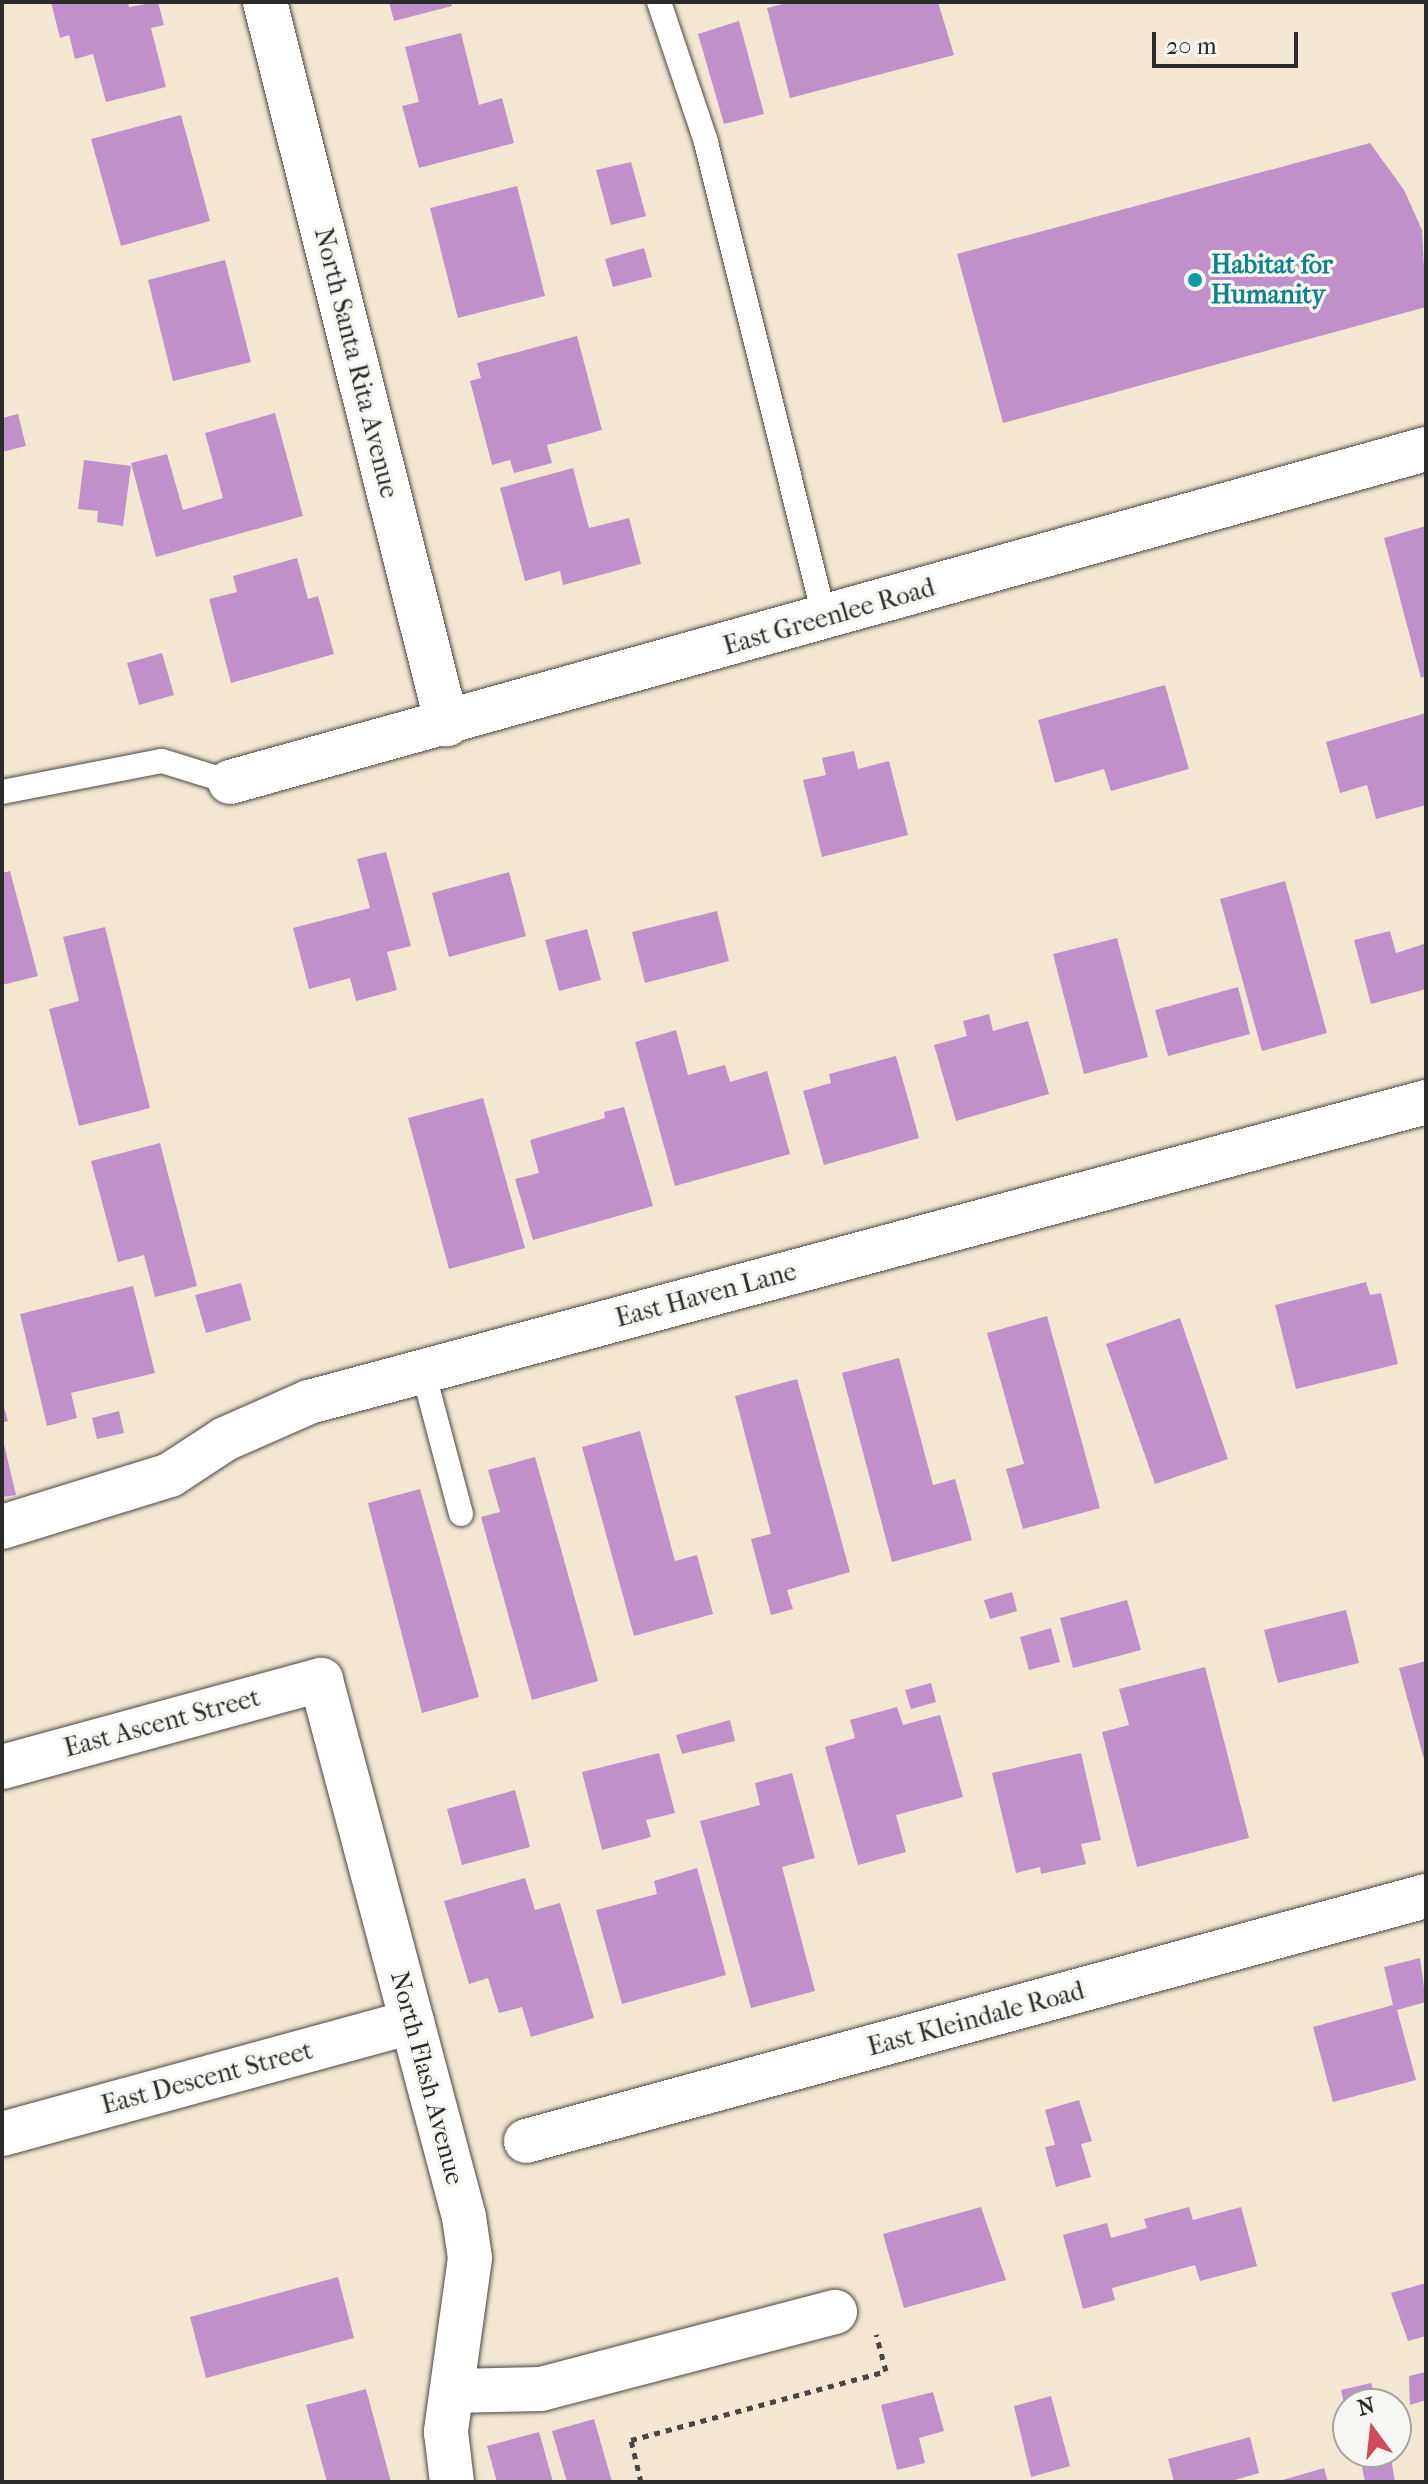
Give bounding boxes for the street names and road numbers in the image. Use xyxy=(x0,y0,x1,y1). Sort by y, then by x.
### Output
street label: North Santa Rita Avenue xyxy=(307,225,405,501)
street label: East Greenlee Road xyxy=(720,572,938,662)
street label: East Haven Lane xyxy=(612,1256,800,1334)
street label: East Ascent Street xyxy=(61,1682,263,1764)
street label: North Flash Avenue xyxy=(383,1968,471,2188)
street label: East Kleindale Road xyxy=(864,1975,1088,2063)
street label: East Descent Street xyxy=(98,2035,316,2121)

